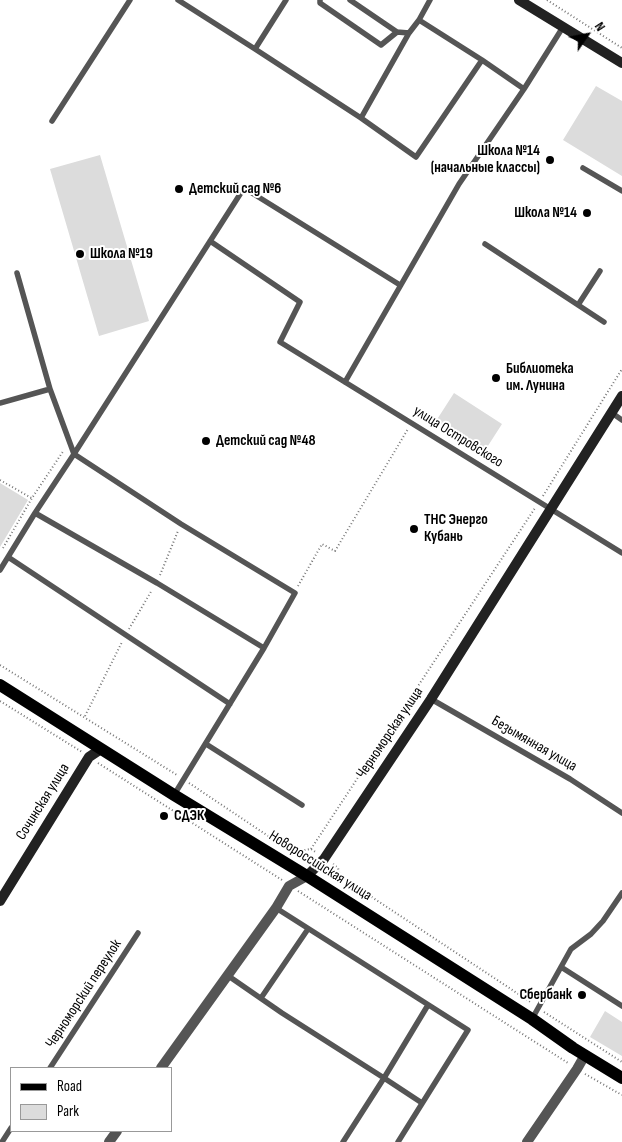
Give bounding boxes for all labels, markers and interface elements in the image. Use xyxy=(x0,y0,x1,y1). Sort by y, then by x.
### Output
north arrow xyxy=(562,10,612,60)
text: N xyxy=(591,19,609,34)
place label: Школа №14 (начальные классы) xyxy=(431,142,540,177)
marker: Школа №14 (начальные классы) xyxy=(544,154,556,166)
place label: Детский сад №6 xyxy=(189,180,281,198)
marker: Детский сад №6 xyxy=(173,183,185,195)
place label: Школа №14 xyxy=(514,204,577,222)
marker: Школа №14 xyxy=(581,207,593,219)
place label: Школа №19 xyxy=(90,245,153,263)
marker: Школа №19 xyxy=(74,248,86,260)
place label: Библиотека им. Лунина xyxy=(506,360,574,395)
marker: Библиотека им. Лунина xyxy=(490,372,502,384)
street label: улица Островского xyxy=(410,402,506,472)
place label: Детский сад №48 xyxy=(216,432,315,450)
marker: Детский сад №48 xyxy=(200,435,212,447)
place label: ТНС Энерго Кубань xyxy=(424,511,488,546)
marker: ТНС Энерго Кубань xyxy=(408,523,420,535)
street label: Черноморская улица xyxy=(353,684,427,782)
street label: Безымянная улица xyxy=(488,712,580,776)
street label: Сочинская улица xyxy=(12,760,74,844)
place label: СДЭК xyxy=(174,807,204,825)
marker: СДЭК xyxy=(158,810,170,822)
street label: Новороссийская улица xyxy=(265,827,375,905)
street label: Черноморский переулок xyxy=(42,936,126,1052)
place label: Сбербанк xyxy=(519,986,572,1004)
marker: Сбербанк xyxy=(576,989,588,1001)
legend xyxy=(10,1067,172,1132)
text: Road xyxy=(57,1077,82,1096)
text: Park xyxy=(57,1102,79,1121)

